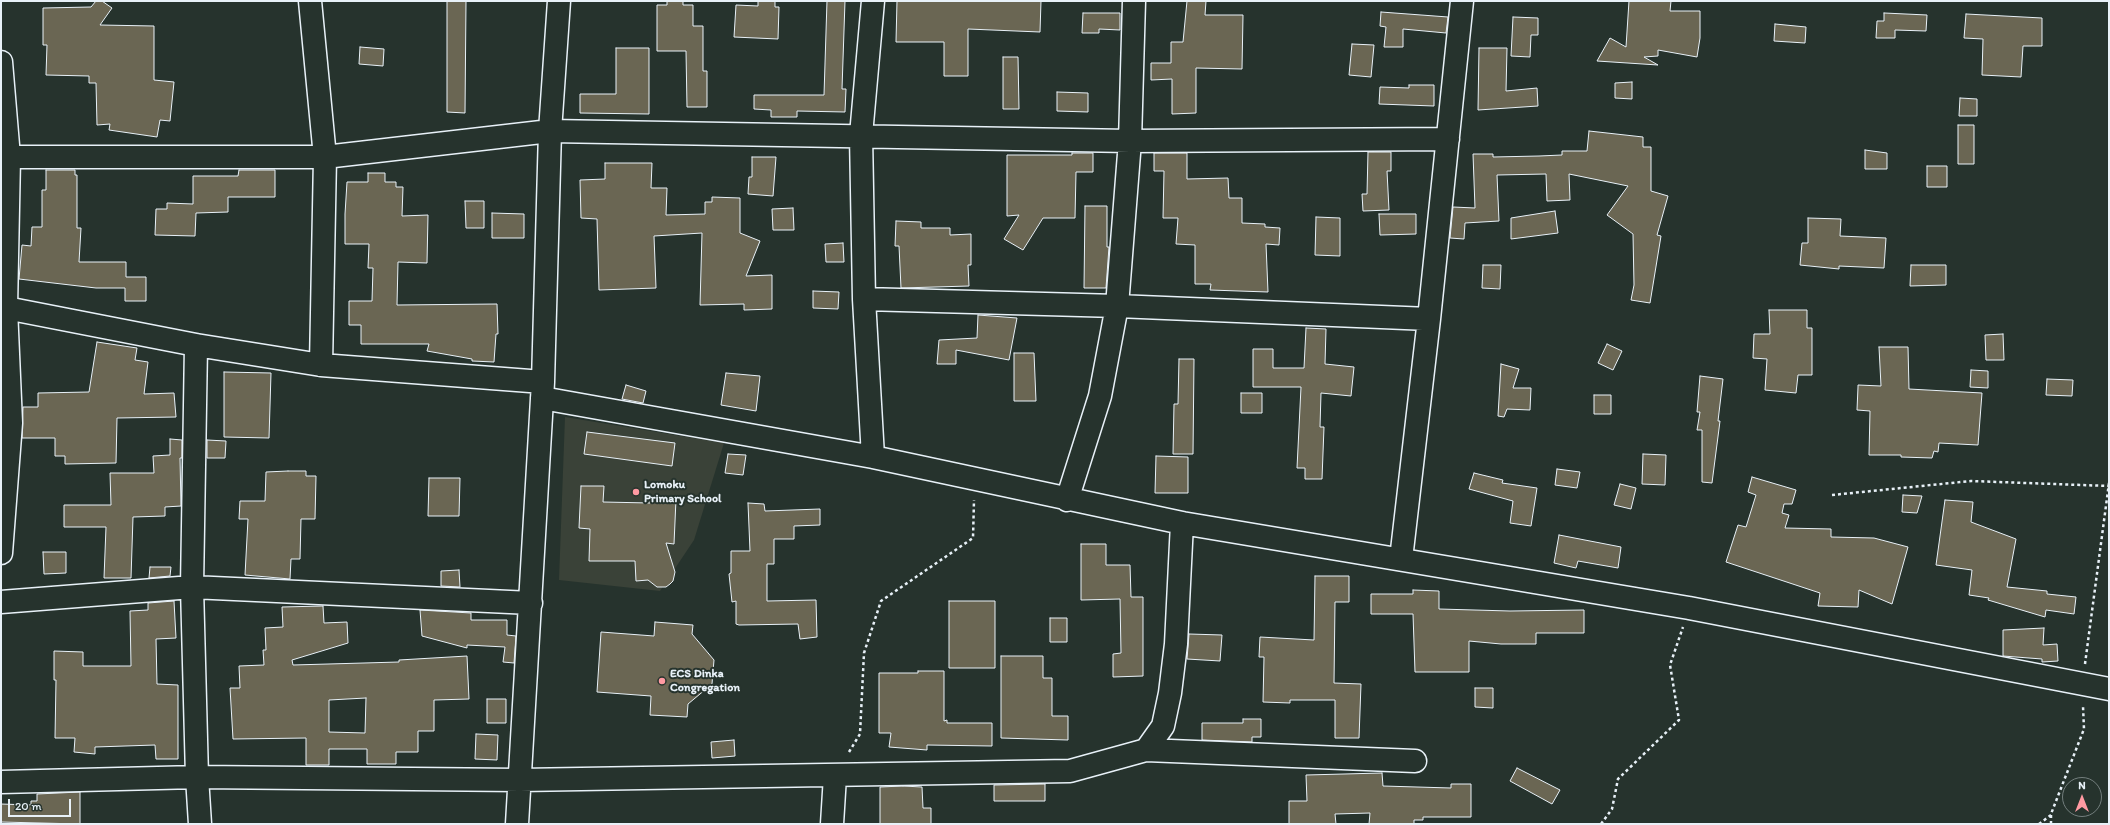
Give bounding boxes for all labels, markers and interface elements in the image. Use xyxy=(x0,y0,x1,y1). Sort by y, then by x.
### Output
place label: Lomoku Primary School xyxy=(644,478,721,506)
marker: Lomoku Primary School xyxy=(631,487,641,497)
place label: ECS Dinka Congregation xyxy=(670,667,740,695)
marker: ECS Dinka Congregation xyxy=(657,676,667,686)
north arrow xyxy=(2062,777,2102,817)
text: N xyxy=(2078,779,2086,792)
scale bar xyxy=(10,791,73,817)
text: 20 m xyxy=(15,799,42,813)

